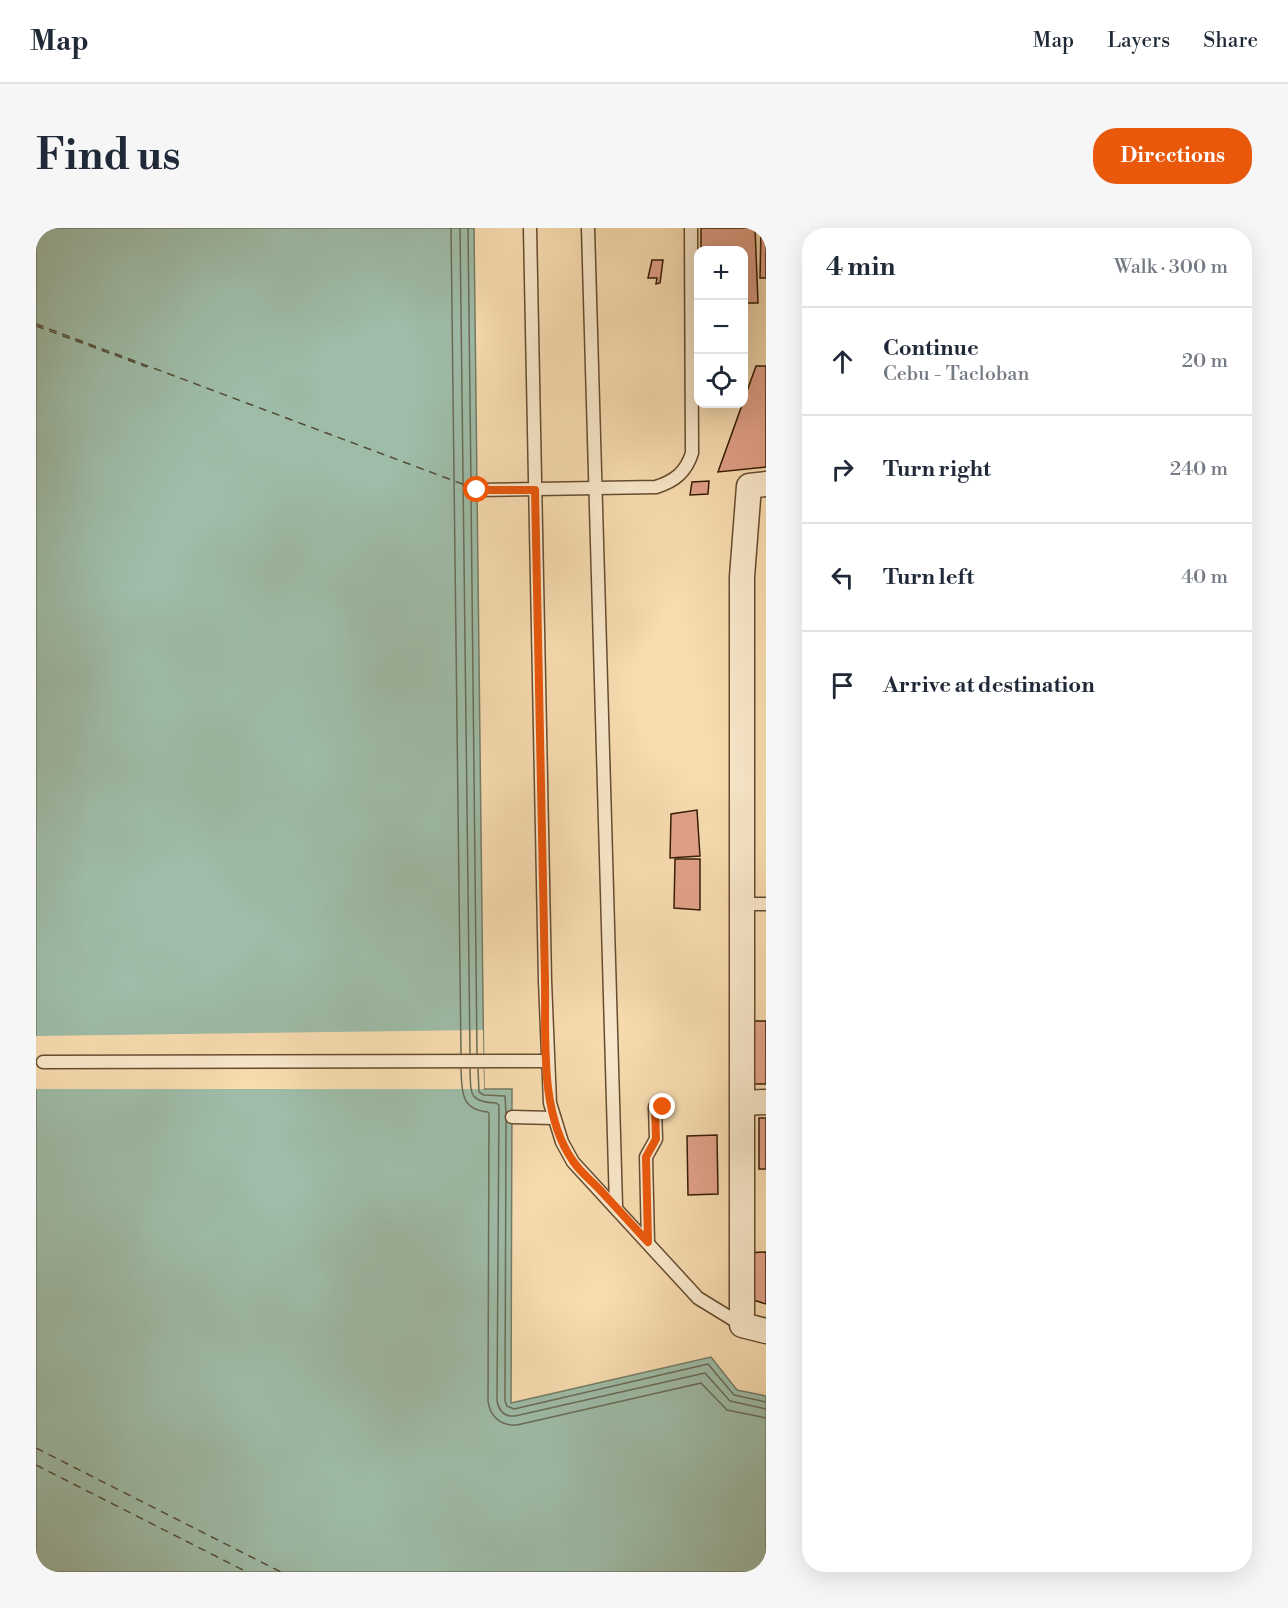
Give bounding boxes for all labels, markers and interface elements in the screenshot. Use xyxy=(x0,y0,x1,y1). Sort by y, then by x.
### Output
text: Map xyxy=(30,24,89,59)
text: Map xyxy=(1033,28,1074,54)
text: Layers xyxy=(1107,28,1170,54)
text: Share xyxy=(1203,28,1258,54)
button: Directions xyxy=(1093,128,1252,184)
text: Find us xyxy=(36,130,180,183)
map controls xyxy=(694,246,748,408)
button: + xyxy=(694,246,748,300)
text: 4 min xyxy=(826,251,896,283)
text: Walk · 300 m xyxy=(1114,255,1228,280)
button: − xyxy=(694,300,748,354)
text: Continue xyxy=(883,335,979,362)
icon: ahead xyxy=(826,345,859,378)
text: 20 m xyxy=(1182,349,1228,374)
button: locate xyxy=(694,354,748,408)
text: Cebu - Tacloban xyxy=(883,362,1029,387)
icon: right xyxy=(826,453,859,486)
text: Turn right xyxy=(883,456,991,483)
text: 240 m xyxy=(1170,457,1228,482)
route start xyxy=(463,476,489,502)
icon: left xyxy=(826,561,859,594)
text: Turn left xyxy=(883,564,974,591)
text: 40 m xyxy=(1181,565,1228,590)
icon: arrive xyxy=(826,669,859,702)
text: Arrive at destination xyxy=(883,672,1095,699)
route end xyxy=(649,1093,675,1119)

